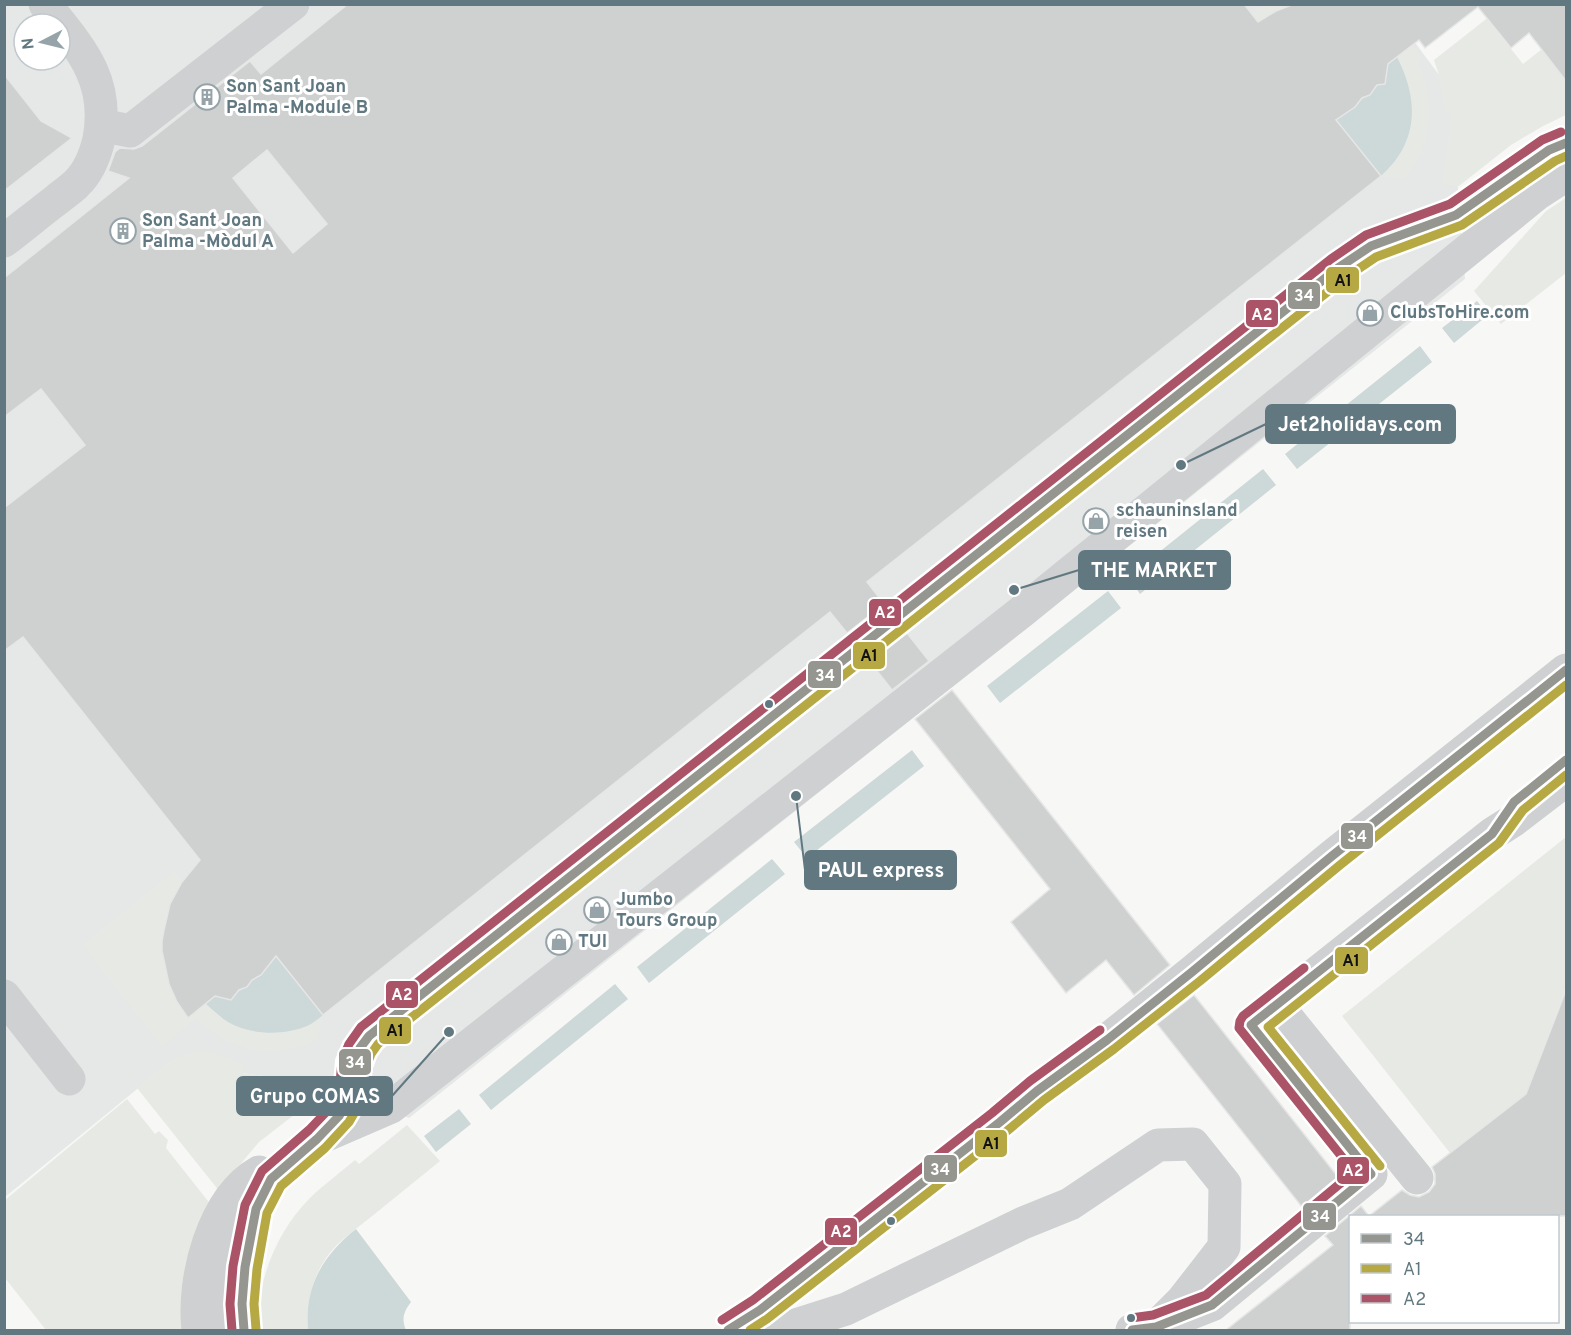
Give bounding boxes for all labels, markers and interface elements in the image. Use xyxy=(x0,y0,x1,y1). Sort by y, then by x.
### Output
north arrow xyxy=(12,12,72,72)
text: N xyxy=(18,37,40,51)
place label: Son Sant Joan Palma -Module B xyxy=(226,76,368,120)
building icon: Son Sant Joan Palma -Module B xyxy=(192,82,222,112)
place label: Son Sant Joan Palma -Mòdul A xyxy=(142,210,274,254)
building icon: Son Sant Joan Palma -Mòdul A xyxy=(108,216,138,246)
line badge: A1 xyxy=(1325,266,1360,294)
text: A1 xyxy=(1334,272,1352,292)
line badge: 34 xyxy=(1287,281,1321,310)
text: 34 xyxy=(1294,287,1314,307)
shop icon: ClubsToHire.com xyxy=(1355,298,1385,328)
line badge: A2 xyxy=(1245,299,1279,328)
place label: ClubsToHire.com xyxy=(1390,302,1530,325)
text: A2 xyxy=(1251,306,1273,326)
callout: Jet2holidays.com xyxy=(1266,405,1455,443)
text: Jet2holidays.com xyxy=(1278,413,1442,439)
place label: schauninsland reisen xyxy=(1116,500,1238,544)
shop icon: schauninsland reisen xyxy=(1081,506,1111,536)
callout: THE MARKET xyxy=(1079,551,1230,589)
text: THE MARKET xyxy=(1091,559,1217,585)
line badge: A2 xyxy=(868,598,902,627)
text: A2 xyxy=(874,604,896,624)
line badge: A1 xyxy=(852,641,886,670)
text: A1 xyxy=(860,647,878,667)
line badge: 34 xyxy=(807,660,842,689)
text: 34 xyxy=(815,667,835,687)
unlabelled marker xyxy=(763,698,775,710)
line badge: 34 xyxy=(1340,822,1374,850)
text: 34 xyxy=(1347,828,1367,848)
callout: PAUL express xyxy=(805,851,956,889)
text: PAUL express xyxy=(818,859,944,885)
place label: Jumbo Tours Group xyxy=(616,889,717,933)
shop icon: Jumbo Tours Group xyxy=(582,895,612,925)
shop icon: TUI xyxy=(544,927,574,957)
place label: TUI xyxy=(578,931,607,954)
line badge: A1 xyxy=(1334,946,1369,975)
text: A1 xyxy=(1342,952,1360,972)
line badge: A2 xyxy=(385,980,419,1009)
text: A2 xyxy=(391,986,413,1006)
line badge: A1 xyxy=(378,1016,412,1045)
text: A1 xyxy=(386,1022,404,1042)
line badge: 34 xyxy=(338,1048,372,1076)
text: 34 xyxy=(345,1054,365,1074)
callout: Grupo COMAS xyxy=(237,1077,392,1115)
text: Grupo COMAS xyxy=(250,1085,380,1111)
line badge: A1 xyxy=(974,1129,1008,1158)
text: A1 xyxy=(982,1135,1000,1155)
line badge: 34 xyxy=(923,1154,958,1183)
line badge: A2 xyxy=(1336,1156,1370,1185)
text: 34 xyxy=(930,1161,950,1181)
text: A2 xyxy=(1342,1162,1364,1182)
line badge: 34 xyxy=(1302,1202,1337,1231)
text: 34 xyxy=(1310,1208,1330,1228)
unlabelled marker xyxy=(885,1215,897,1227)
legend xyxy=(1349,1215,1559,1323)
line badge: A2 xyxy=(824,1217,858,1246)
text: A2 xyxy=(830,1223,852,1243)
text: 34 xyxy=(1403,1229,1425,1252)
text: A1 xyxy=(1403,1259,1422,1282)
text: A2 xyxy=(1403,1289,1426,1312)
unlabelled marker xyxy=(1125,1312,1137,1324)

